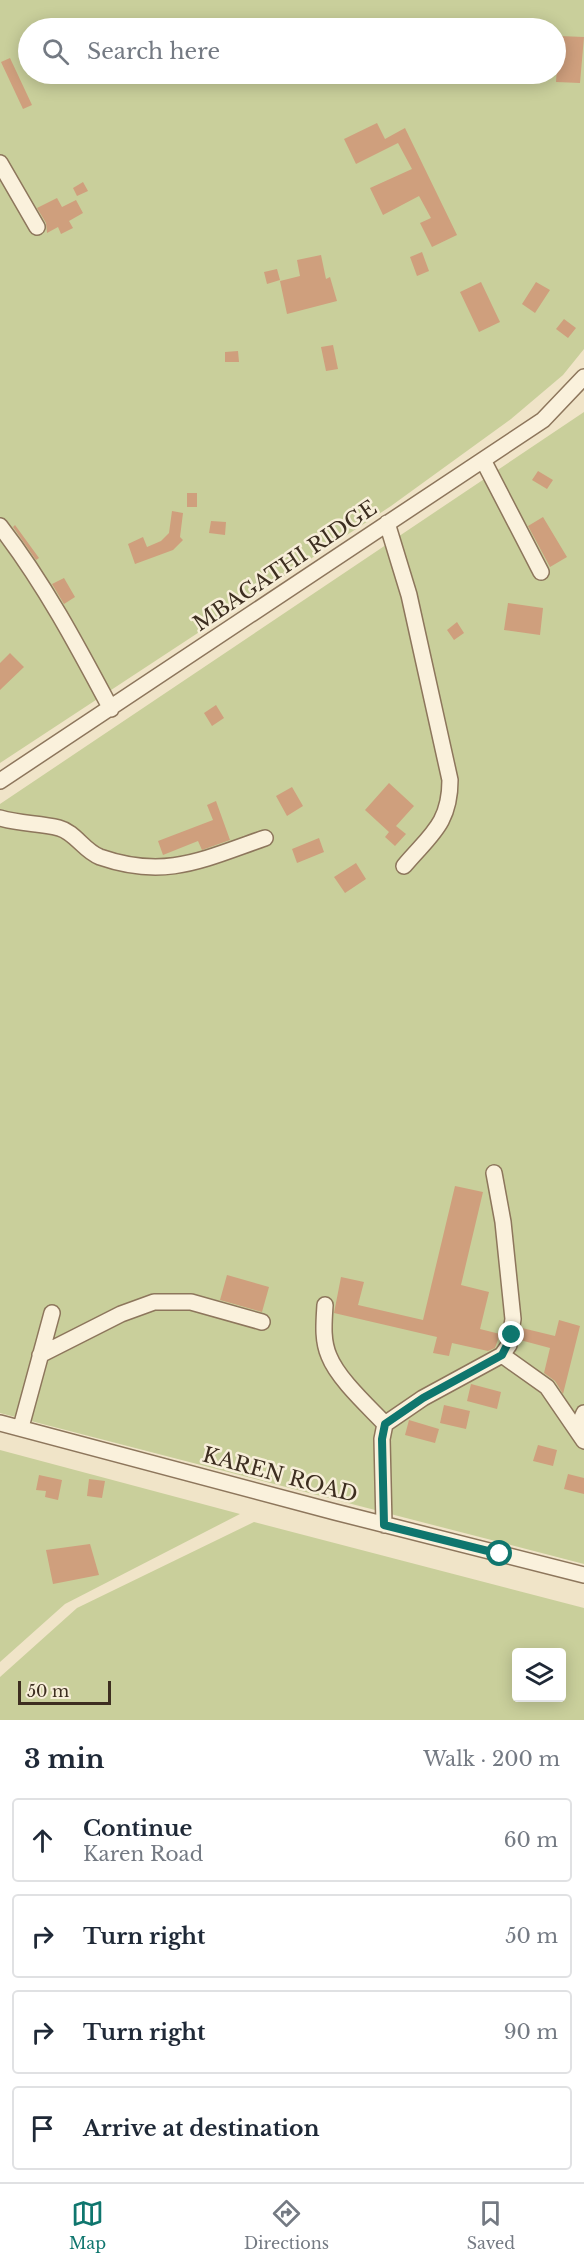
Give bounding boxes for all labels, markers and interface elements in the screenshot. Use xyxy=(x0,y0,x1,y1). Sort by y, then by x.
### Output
search box xyxy=(18,18,566,84)
icon: search xyxy=(39,35,72,68)
text: Search here xyxy=(87,38,220,65)
street label: MBAGATHI RIDGE xyxy=(188,495,382,637)
route end xyxy=(498,1321,524,1347)
street label: KAREN ROAD xyxy=(200,1442,360,1508)
route start xyxy=(486,1540,512,1566)
map controls xyxy=(512,1648,566,1702)
button: layers xyxy=(512,1648,566,1702)
scale bar xyxy=(18,1678,111,1706)
text: 50 m xyxy=(27,1681,69,1701)
text: 3 min xyxy=(24,1743,105,1775)
text: Walk · 200 m xyxy=(423,1747,560,1771)
text: Continue xyxy=(83,1815,192,1842)
icon: ahead xyxy=(26,1824,59,1857)
text: 60 m xyxy=(504,1828,558,1852)
text: Karen Road xyxy=(83,1842,203,1866)
icon: right xyxy=(26,1920,59,1953)
text: Turn right xyxy=(83,1923,205,1950)
text: 50 m xyxy=(505,1924,558,1948)
icon: right xyxy=(26,2016,59,2049)
text: Turn right xyxy=(83,2019,205,2046)
text: 90 m xyxy=(504,2020,558,2044)
icon: arrive xyxy=(26,2112,59,2145)
text: Arrive at destination xyxy=(83,2115,320,2142)
tab: Map xyxy=(69,2197,106,2253)
tab: Directions xyxy=(244,2197,329,2253)
tab: Saved xyxy=(467,2197,515,2253)

